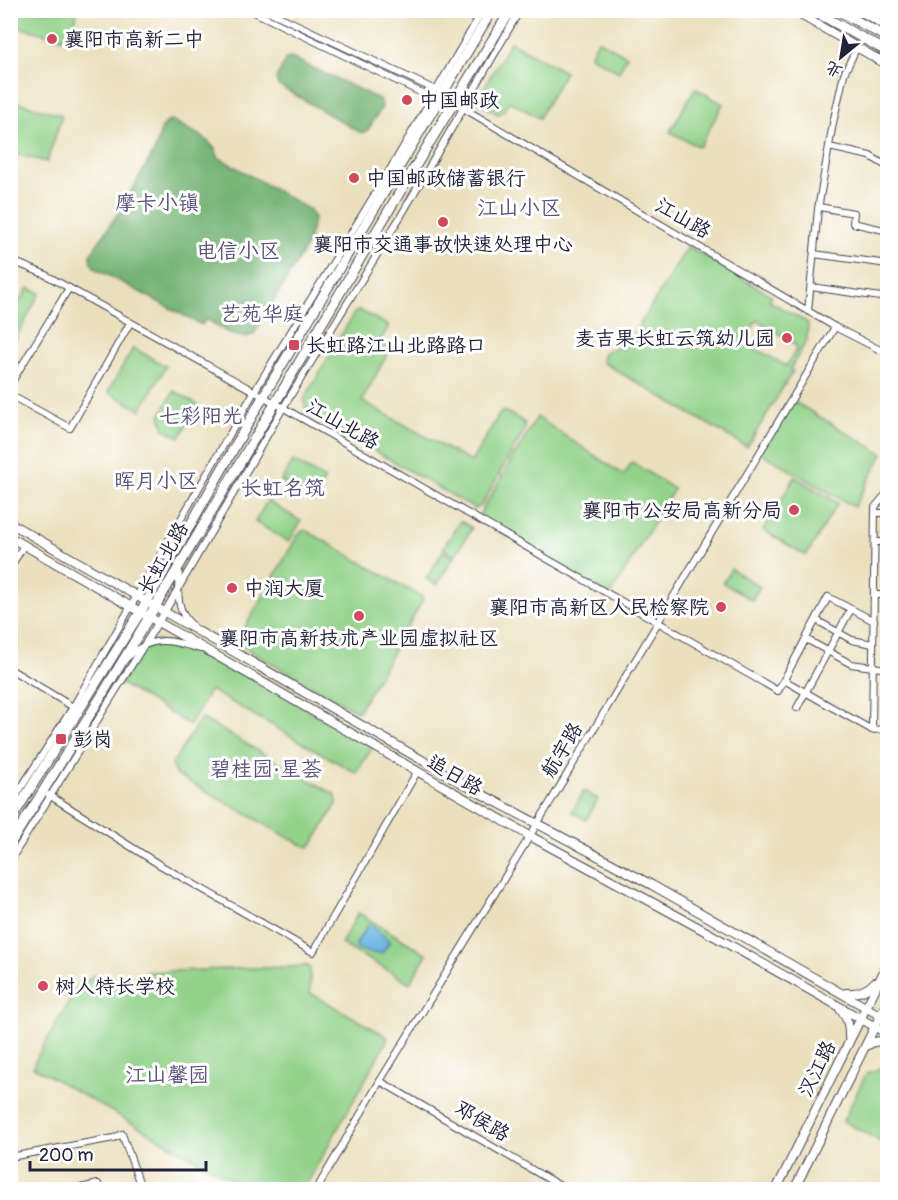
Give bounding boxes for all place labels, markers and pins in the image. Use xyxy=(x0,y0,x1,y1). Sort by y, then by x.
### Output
place label: 襄阳市高新二中 xyxy=(64,27,204,52)
marker: 襄阳市高新二中 xyxy=(45,32,59,46)
place label: 中国邮政 xyxy=(419,88,499,113)
marker: 中国邮政 xyxy=(400,93,414,107)
place label: 中国邮政储蓄银行 xyxy=(366,166,526,191)
marker: 中国邮政储蓄银行 xyxy=(347,171,361,185)
marker: 襄阳市交通事故快速处理中心 xyxy=(436,215,450,229)
place label: 襄阳市交通事故快速处理中心 xyxy=(313,232,573,257)
place label: 麦吉果长虹云筑幼儿园 xyxy=(575,326,775,351)
marker: 麦吉果长虹云筑幼儿园 xyxy=(780,331,794,345)
place label: 长虹路江山北路路口 xyxy=(306,333,486,358)
marker: 长虹路江山北路路口 xyxy=(287,338,301,352)
place label: 襄阳市公安局高新分局 xyxy=(582,498,782,523)
marker: 襄阳市公安局高新分局 xyxy=(787,503,801,517)
place label: 中润大厦 xyxy=(244,576,324,601)
marker: 中润大厦 xyxy=(225,581,239,595)
place label: 襄阳市高新区人民检察院 xyxy=(489,595,709,620)
marker: 襄阳市高新区人民检察院 xyxy=(714,600,728,614)
marker: 襄阳市高新技术产业园虚拟社区 xyxy=(352,609,366,623)
place label: 襄阳市高新技术产业园虚拟社区 xyxy=(219,626,499,651)
place label: 彭岗 xyxy=(73,727,113,752)
marker: 彭岗 xyxy=(54,732,68,746)
place label: 树人特长学校 xyxy=(55,974,175,999)
marker: 树人特长学校 xyxy=(36,979,50,993)

